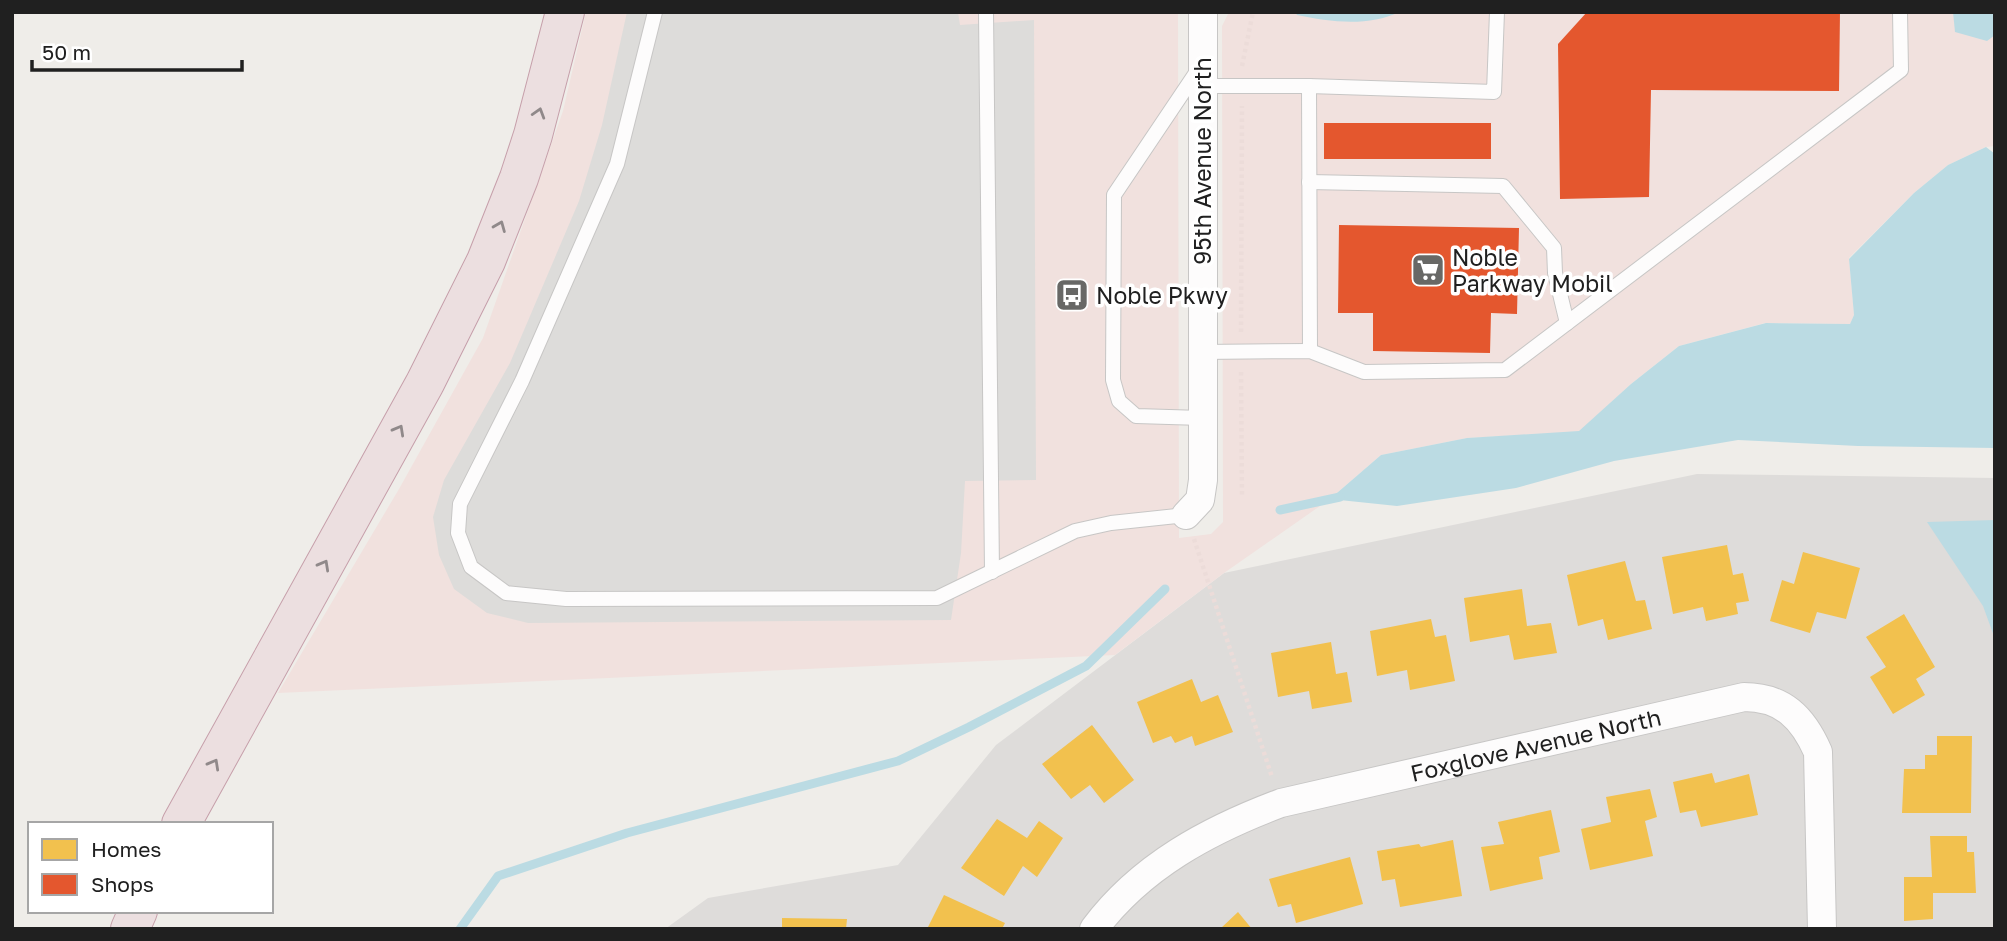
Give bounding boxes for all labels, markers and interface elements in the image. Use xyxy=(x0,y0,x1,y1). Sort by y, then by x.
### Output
scale bar xyxy=(32,28,242,72)
text: 50 m xyxy=(42,39,91,65)
street label: 95th Avenue North xyxy=(1188,57,1216,265)
one-way arrow xyxy=(531,107,546,119)
one-way arrow xyxy=(492,221,506,233)
place label: Noble Parkway Mobil xyxy=(1452,243,1613,297)
supermarket icon: Noble Parkway Mobil xyxy=(1409,251,1447,289)
bus stop icon: Noble Pkwy xyxy=(1053,276,1091,314)
place label: Noble Pkwy xyxy=(1096,281,1228,309)
one-way arrow xyxy=(391,424,404,437)
one-way arrow xyxy=(316,559,329,572)
street label: Foxglove Avenue North xyxy=(1408,702,1664,787)
one-way arrow xyxy=(206,759,219,771)
legend xyxy=(28,822,273,913)
text: Homes xyxy=(91,836,161,862)
text: Shops xyxy=(91,871,154,897)

